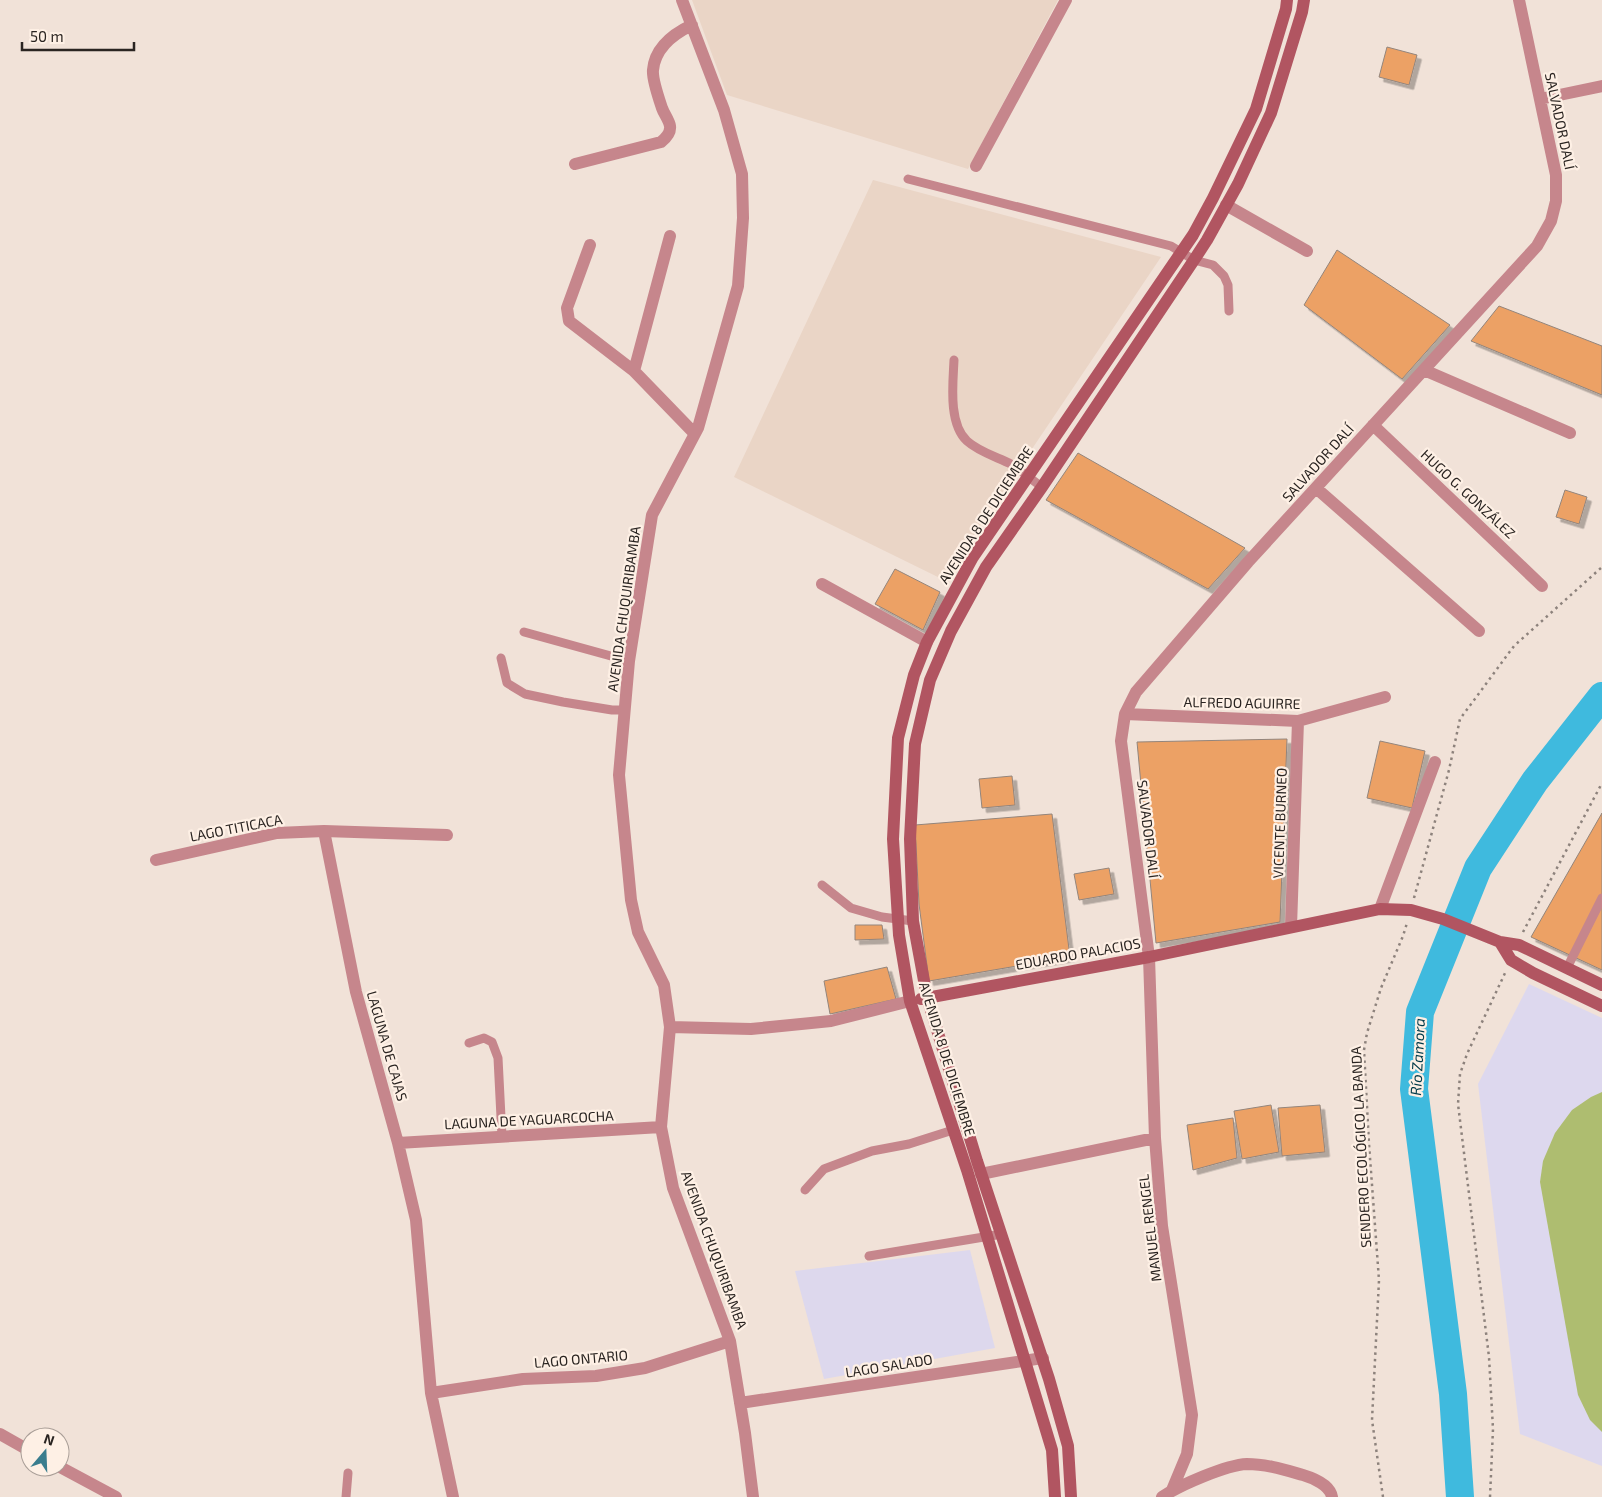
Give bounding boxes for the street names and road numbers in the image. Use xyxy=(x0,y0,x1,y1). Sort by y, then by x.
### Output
street label: SALVADOR DALÍ xyxy=(1542,71,1579,171)
street label: SALVADOR DALÍ xyxy=(1278,420,1357,505)
street label: AVENIDA 8 DE DICIEMBRE xyxy=(935,443,1037,587)
street label: HUGO G. GONZÁLEZ xyxy=(1418,446,1519,542)
street label: AVENIDA CHUQUIRIBAMBA xyxy=(603,525,644,693)
street label: ALFREDO AGUIRRE xyxy=(1183,693,1301,712)
street label: VICENTE BURNEO xyxy=(1269,767,1290,879)
street label: SALVADOR DALÍ xyxy=(1134,779,1163,879)
street label: LAGO TITICACA xyxy=(188,810,284,845)
street label: EDUARDO PALACIOS xyxy=(1014,934,1142,973)
street label: AVENIDA 8 DE DICIEMBRE xyxy=(916,980,979,1138)
street label: LAGUNA DE CAJAS xyxy=(364,989,411,1103)
street label: SENDERO ECOLÓGICO LA BANDA xyxy=(1347,1046,1374,1248)
street label: LAGUNA DE YAGUARCOCHA xyxy=(444,1107,614,1132)
street label: AVENIDA CHUQUIRIBAMBA xyxy=(678,1168,751,1332)
street label: MANUEL RENGEL xyxy=(1134,1173,1165,1283)
street label: LAGO ONTARIO xyxy=(533,1346,629,1371)
street label: LAGO SALADO xyxy=(844,1350,934,1381)

